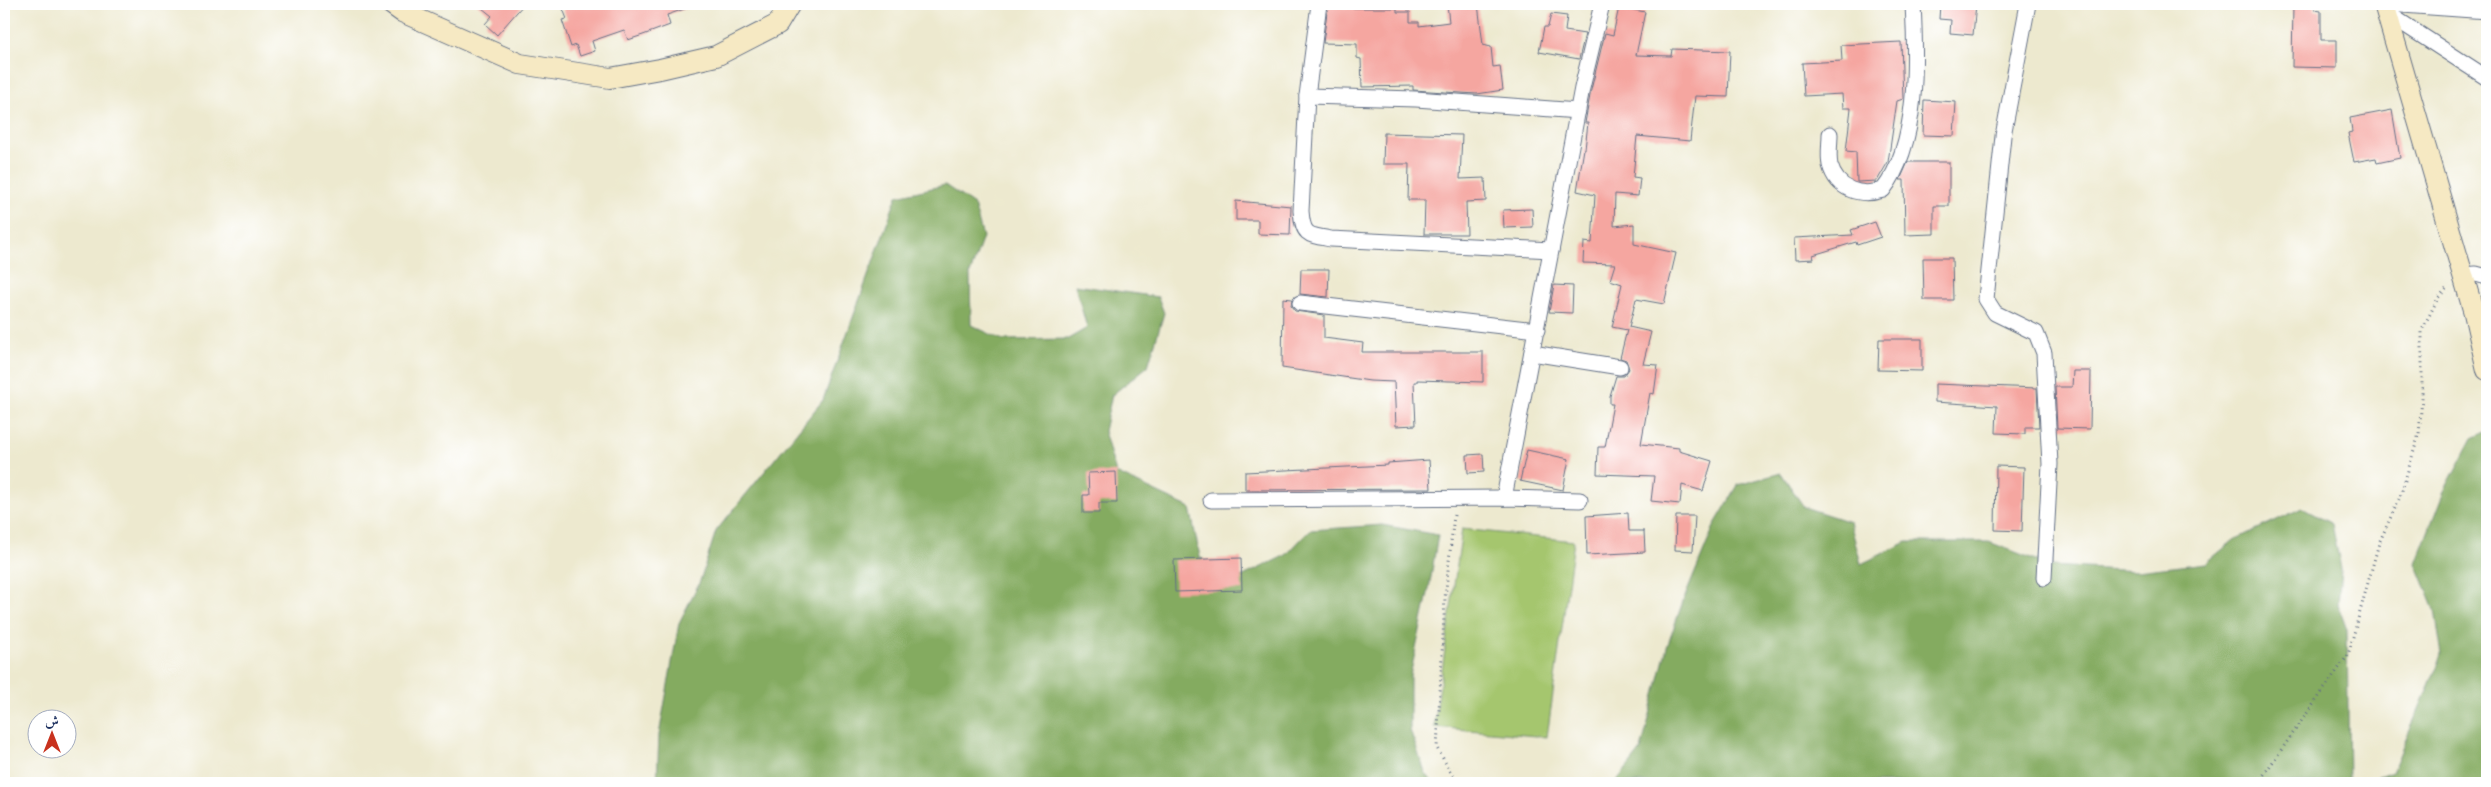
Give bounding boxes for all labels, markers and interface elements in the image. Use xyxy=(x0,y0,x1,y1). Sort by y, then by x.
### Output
north arrow xyxy=(28,710,78,760)
text: ش xyxy=(45,715,59,729)

